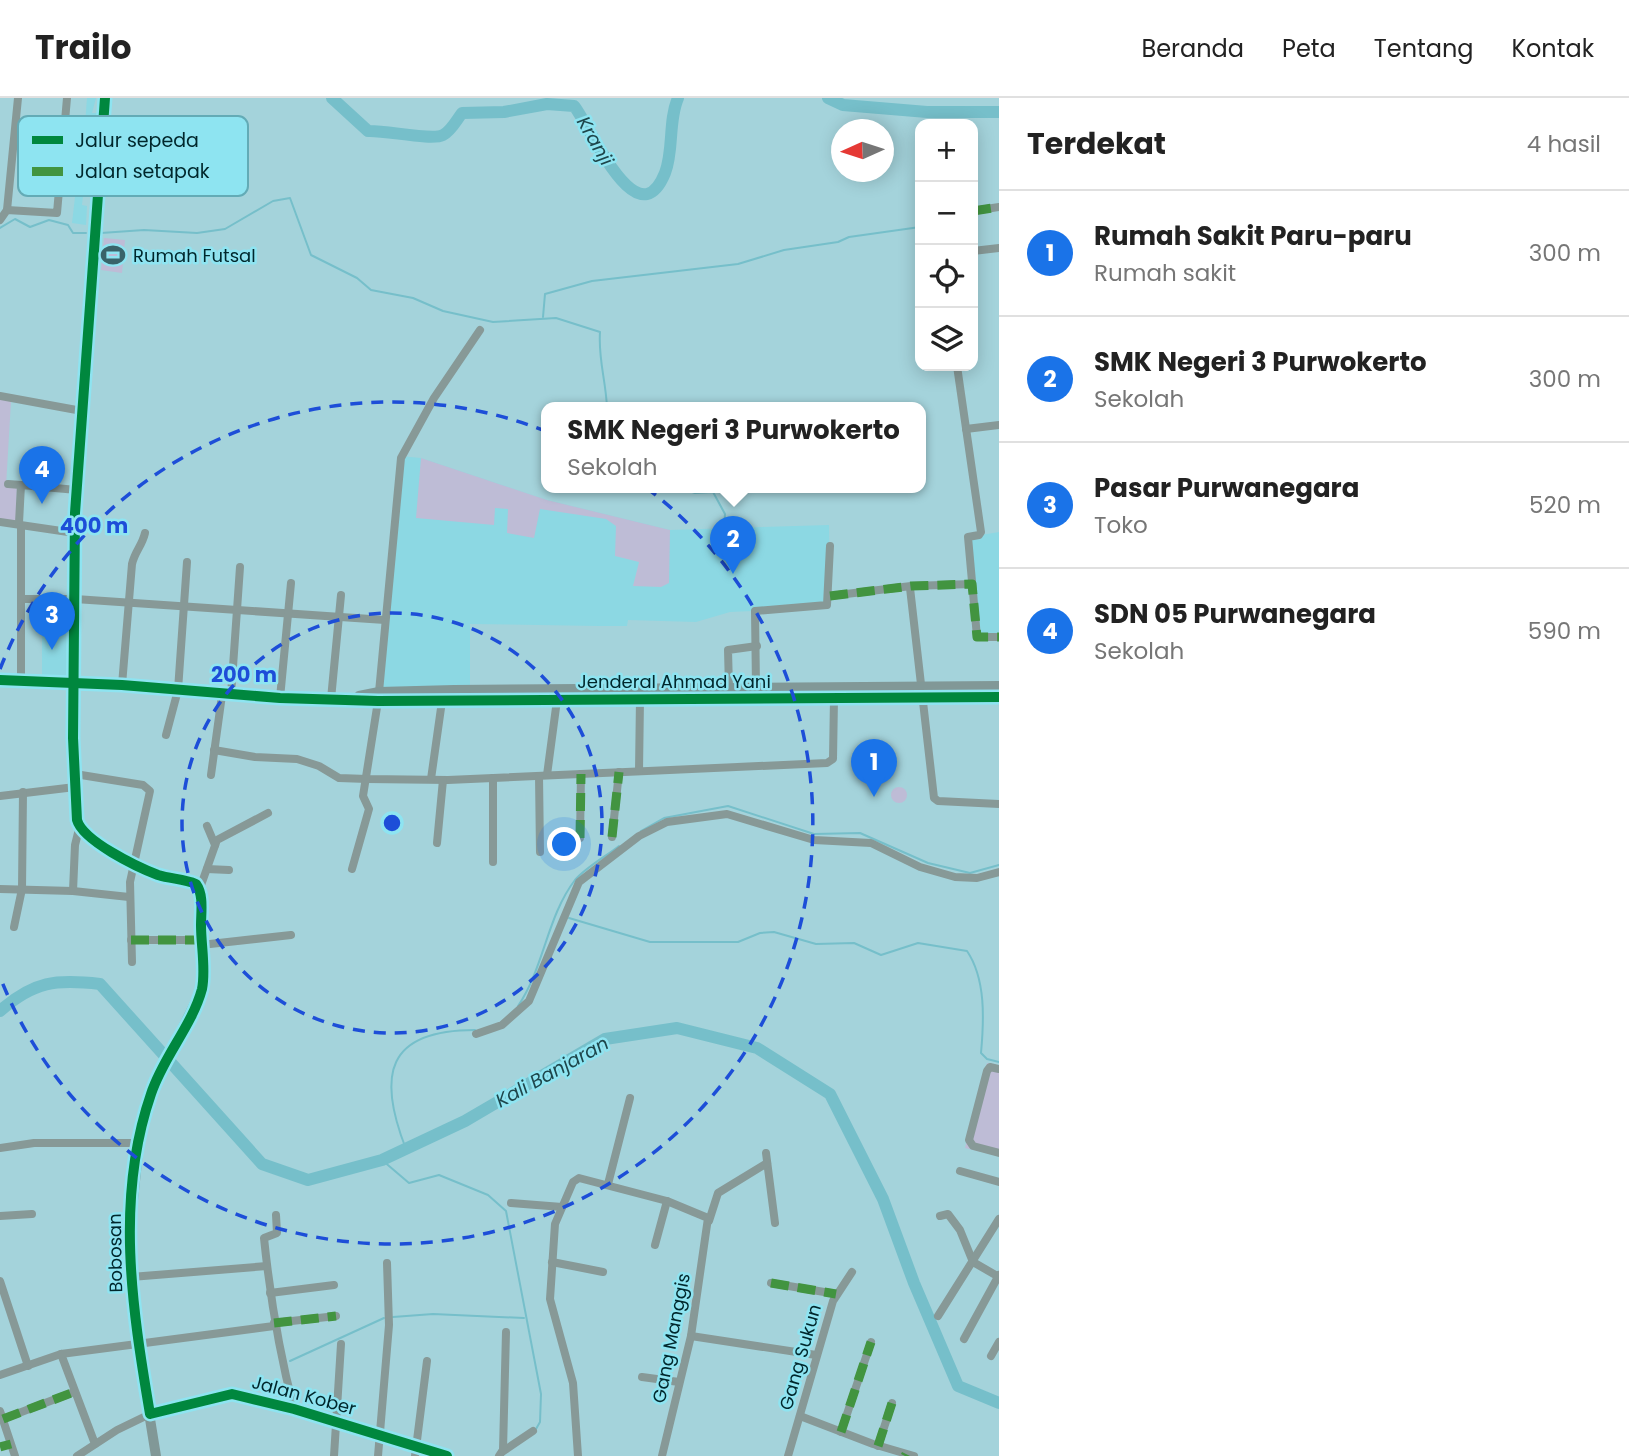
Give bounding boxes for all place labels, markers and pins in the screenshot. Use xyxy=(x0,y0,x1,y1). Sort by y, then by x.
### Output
sports icon: Rumah Futsal xyxy=(99,241,127,269)
place label: Rumah Futsal xyxy=(133,243,256,268)
pin: 4 xyxy=(19,446,65,504)
pin: 2 xyxy=(710,516,756,574)
pin: 3 xyxy=(29,592,75,650)
pin: 1 xyxy=(851,739,897,797)
centre of rings xyxy=(380,811,404,835)

